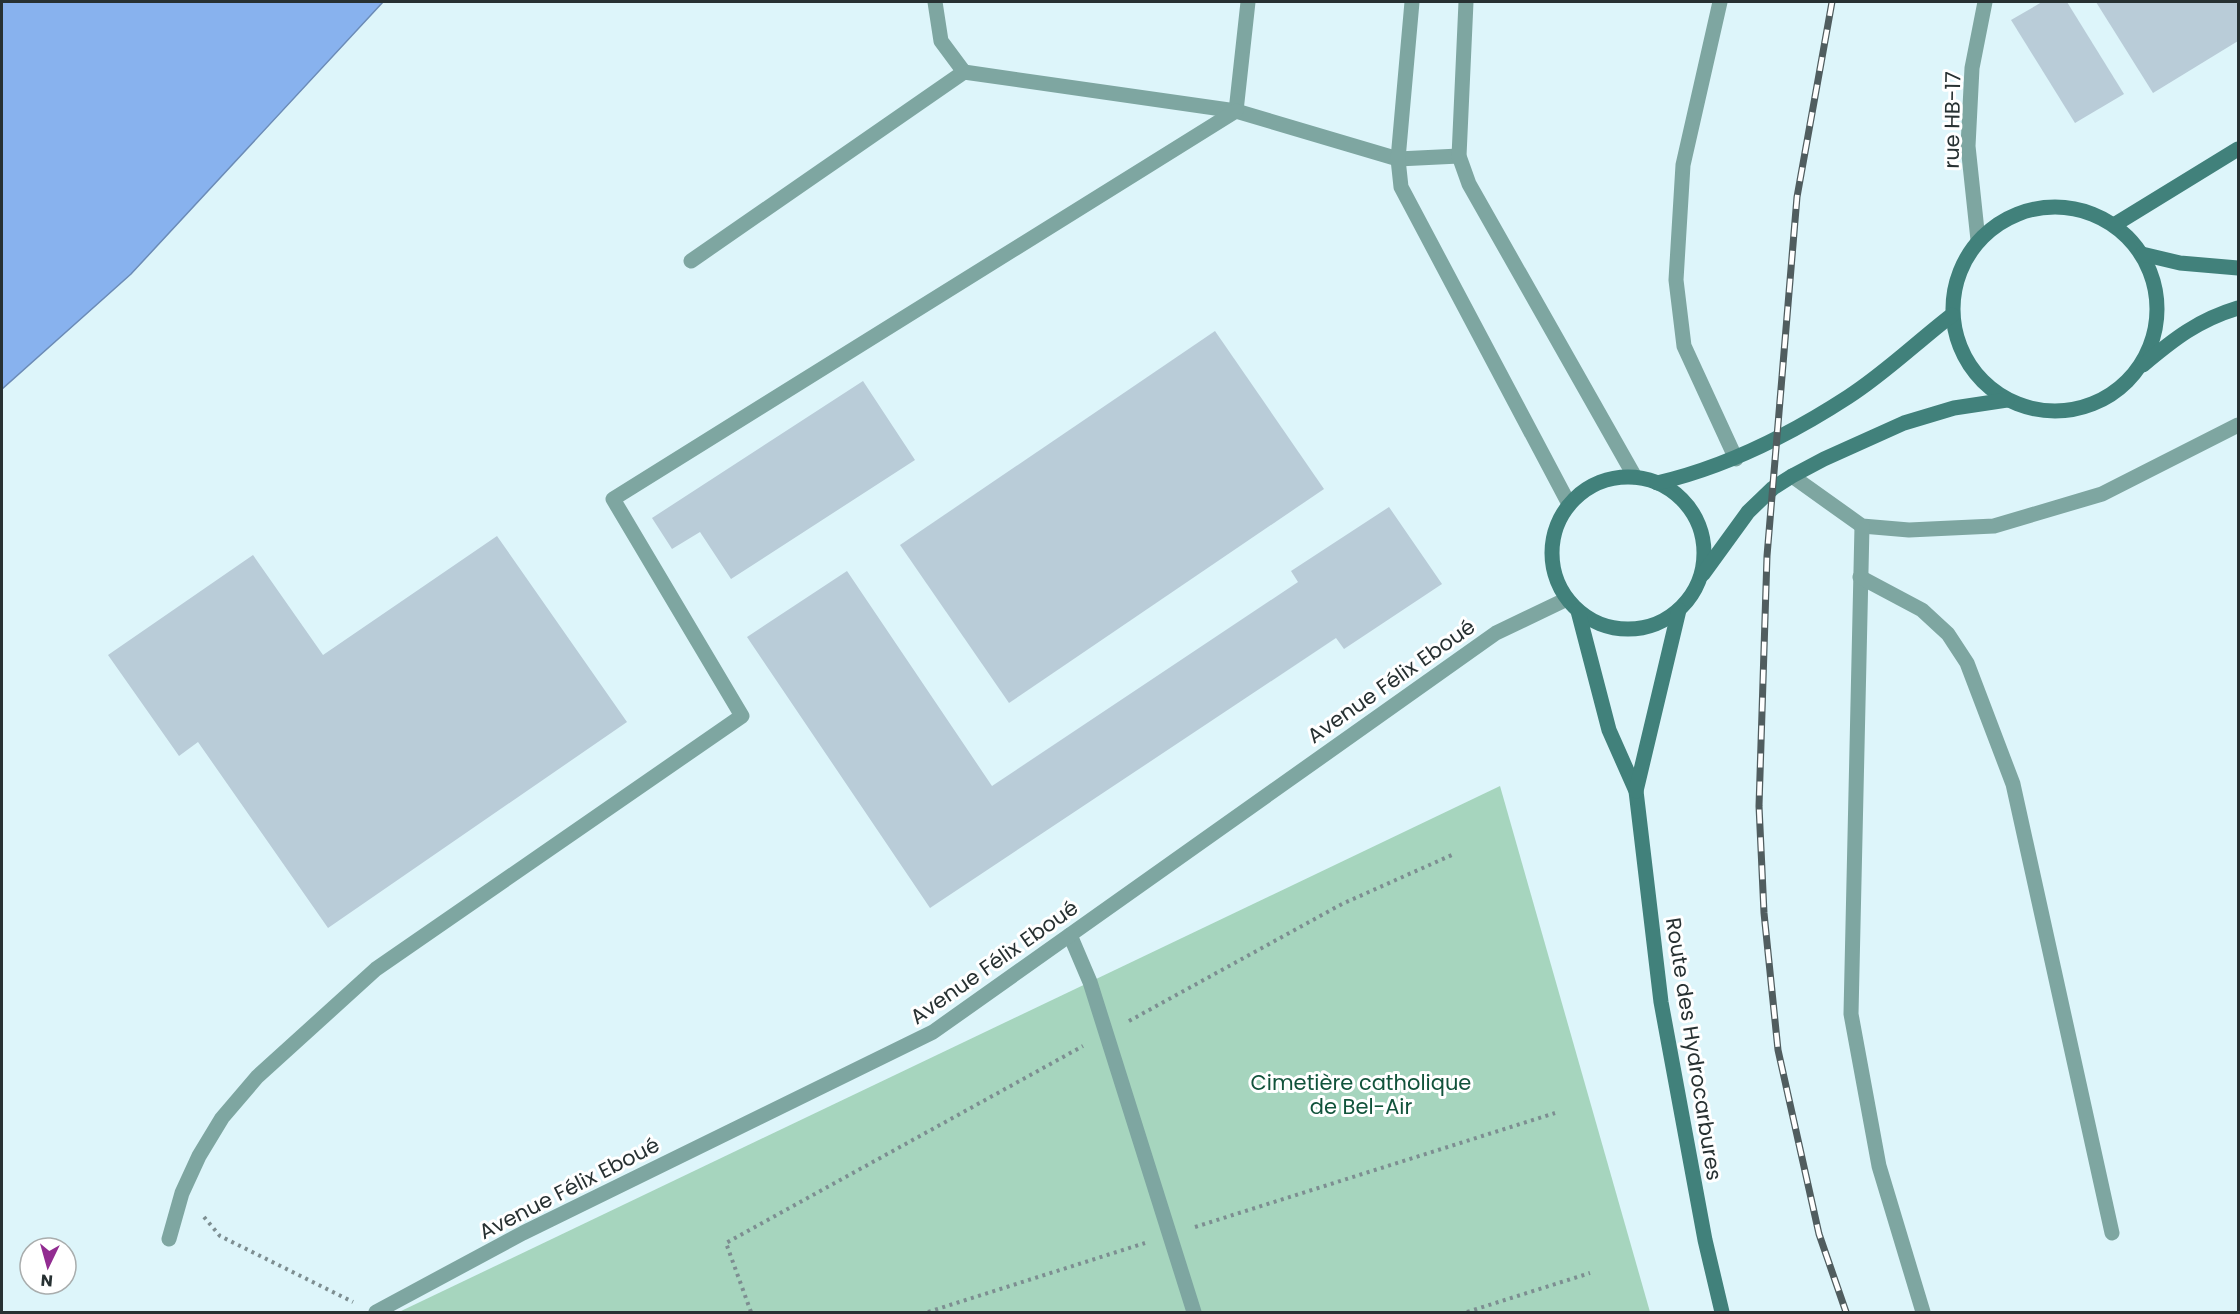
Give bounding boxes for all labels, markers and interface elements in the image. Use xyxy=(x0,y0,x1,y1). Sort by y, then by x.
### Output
street label: rue HB-17 xyxy=(1937,71,1967,169)
street label: Avenue Félix Eboué xyxy=(1301,612,1481,750)
street label: Avenue Félix Eboué xyxy=(904,893,1084,1031)
street label: Route des Hydrocarbures xyxy=(1659,915,1729,1183)
park label: Cimetière catholique de Bel-Air xyxy=(1251,1068,1471,1121)
street label: Avenue Félix Eboué xyxy=(474,1130,664,1246)
north arrow xyxy=(18,1236,78,1296)
text: N xyxy=(40,1268,54,1292)

